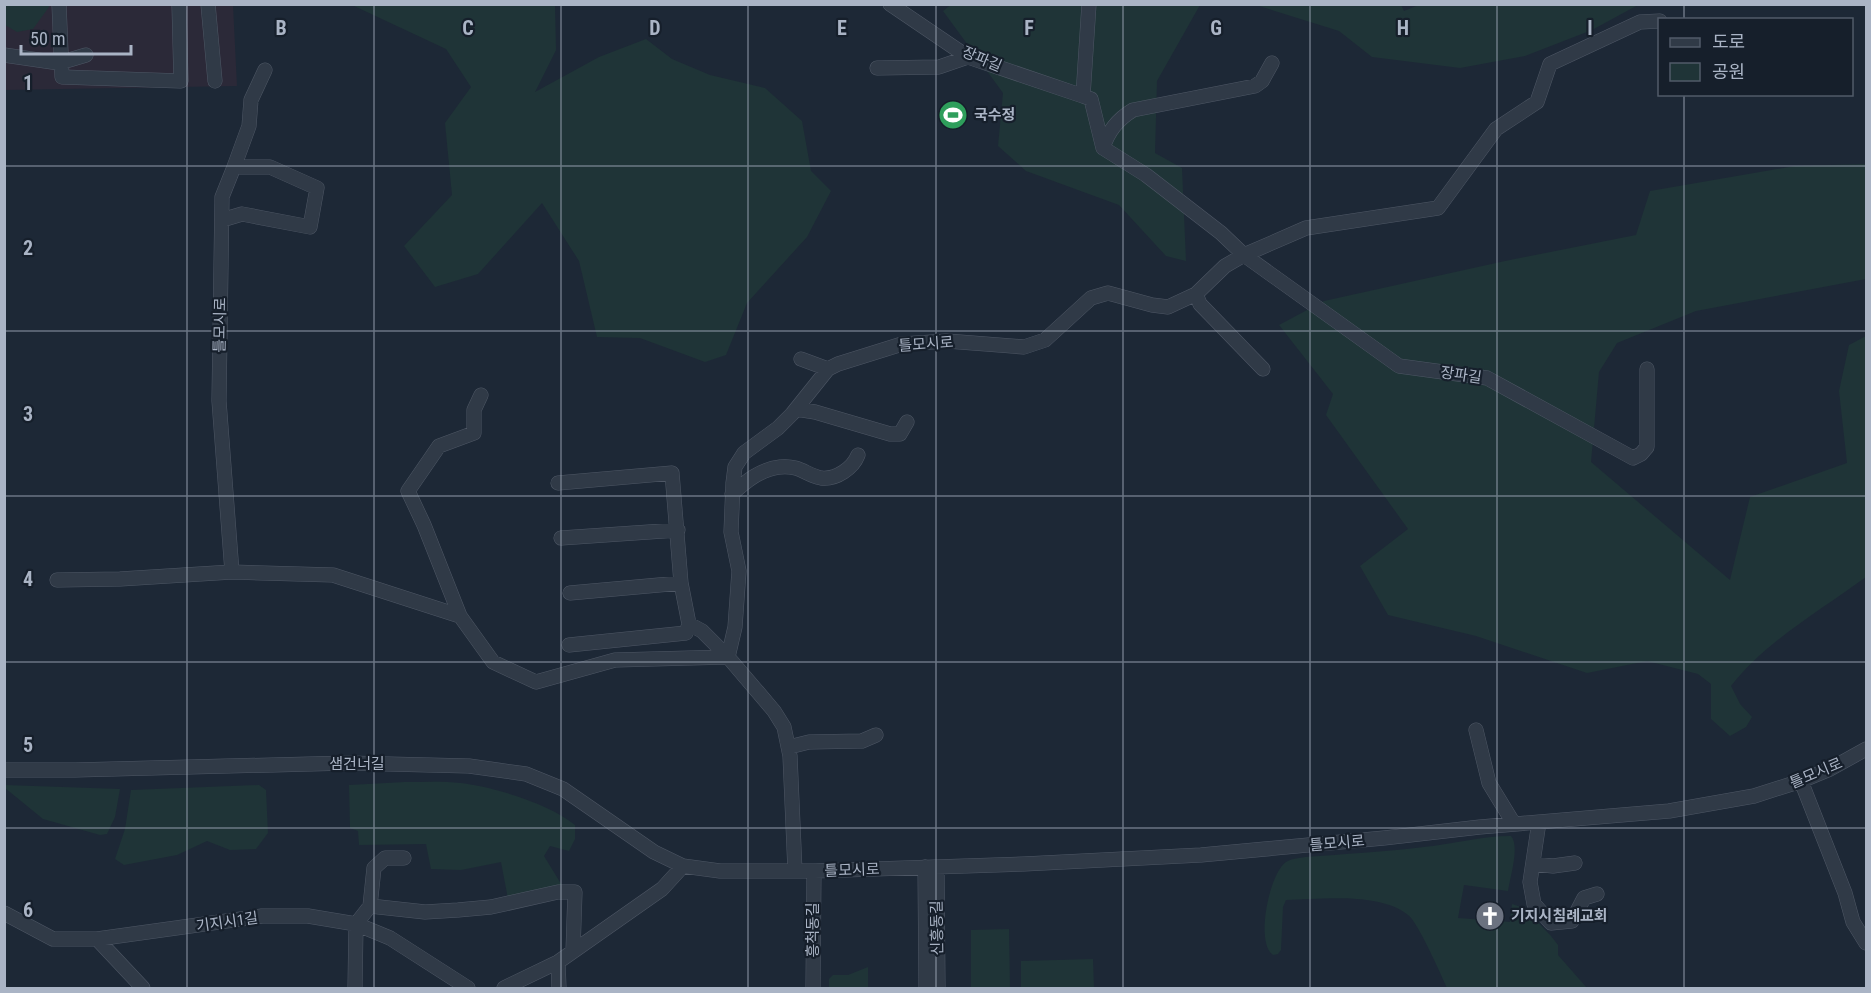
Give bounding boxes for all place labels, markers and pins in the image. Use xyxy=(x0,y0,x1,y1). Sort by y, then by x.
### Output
sports icon: 국수정 xyxy=(937,99,969,131)
place label: 국수정 xyxy=(974,106,1015,124)
church icon: 기지시침례교회 xyxy=(1474,900,1506,932)
place label: 기지시침례교회 xyxy=(1511,907,1608,925)

